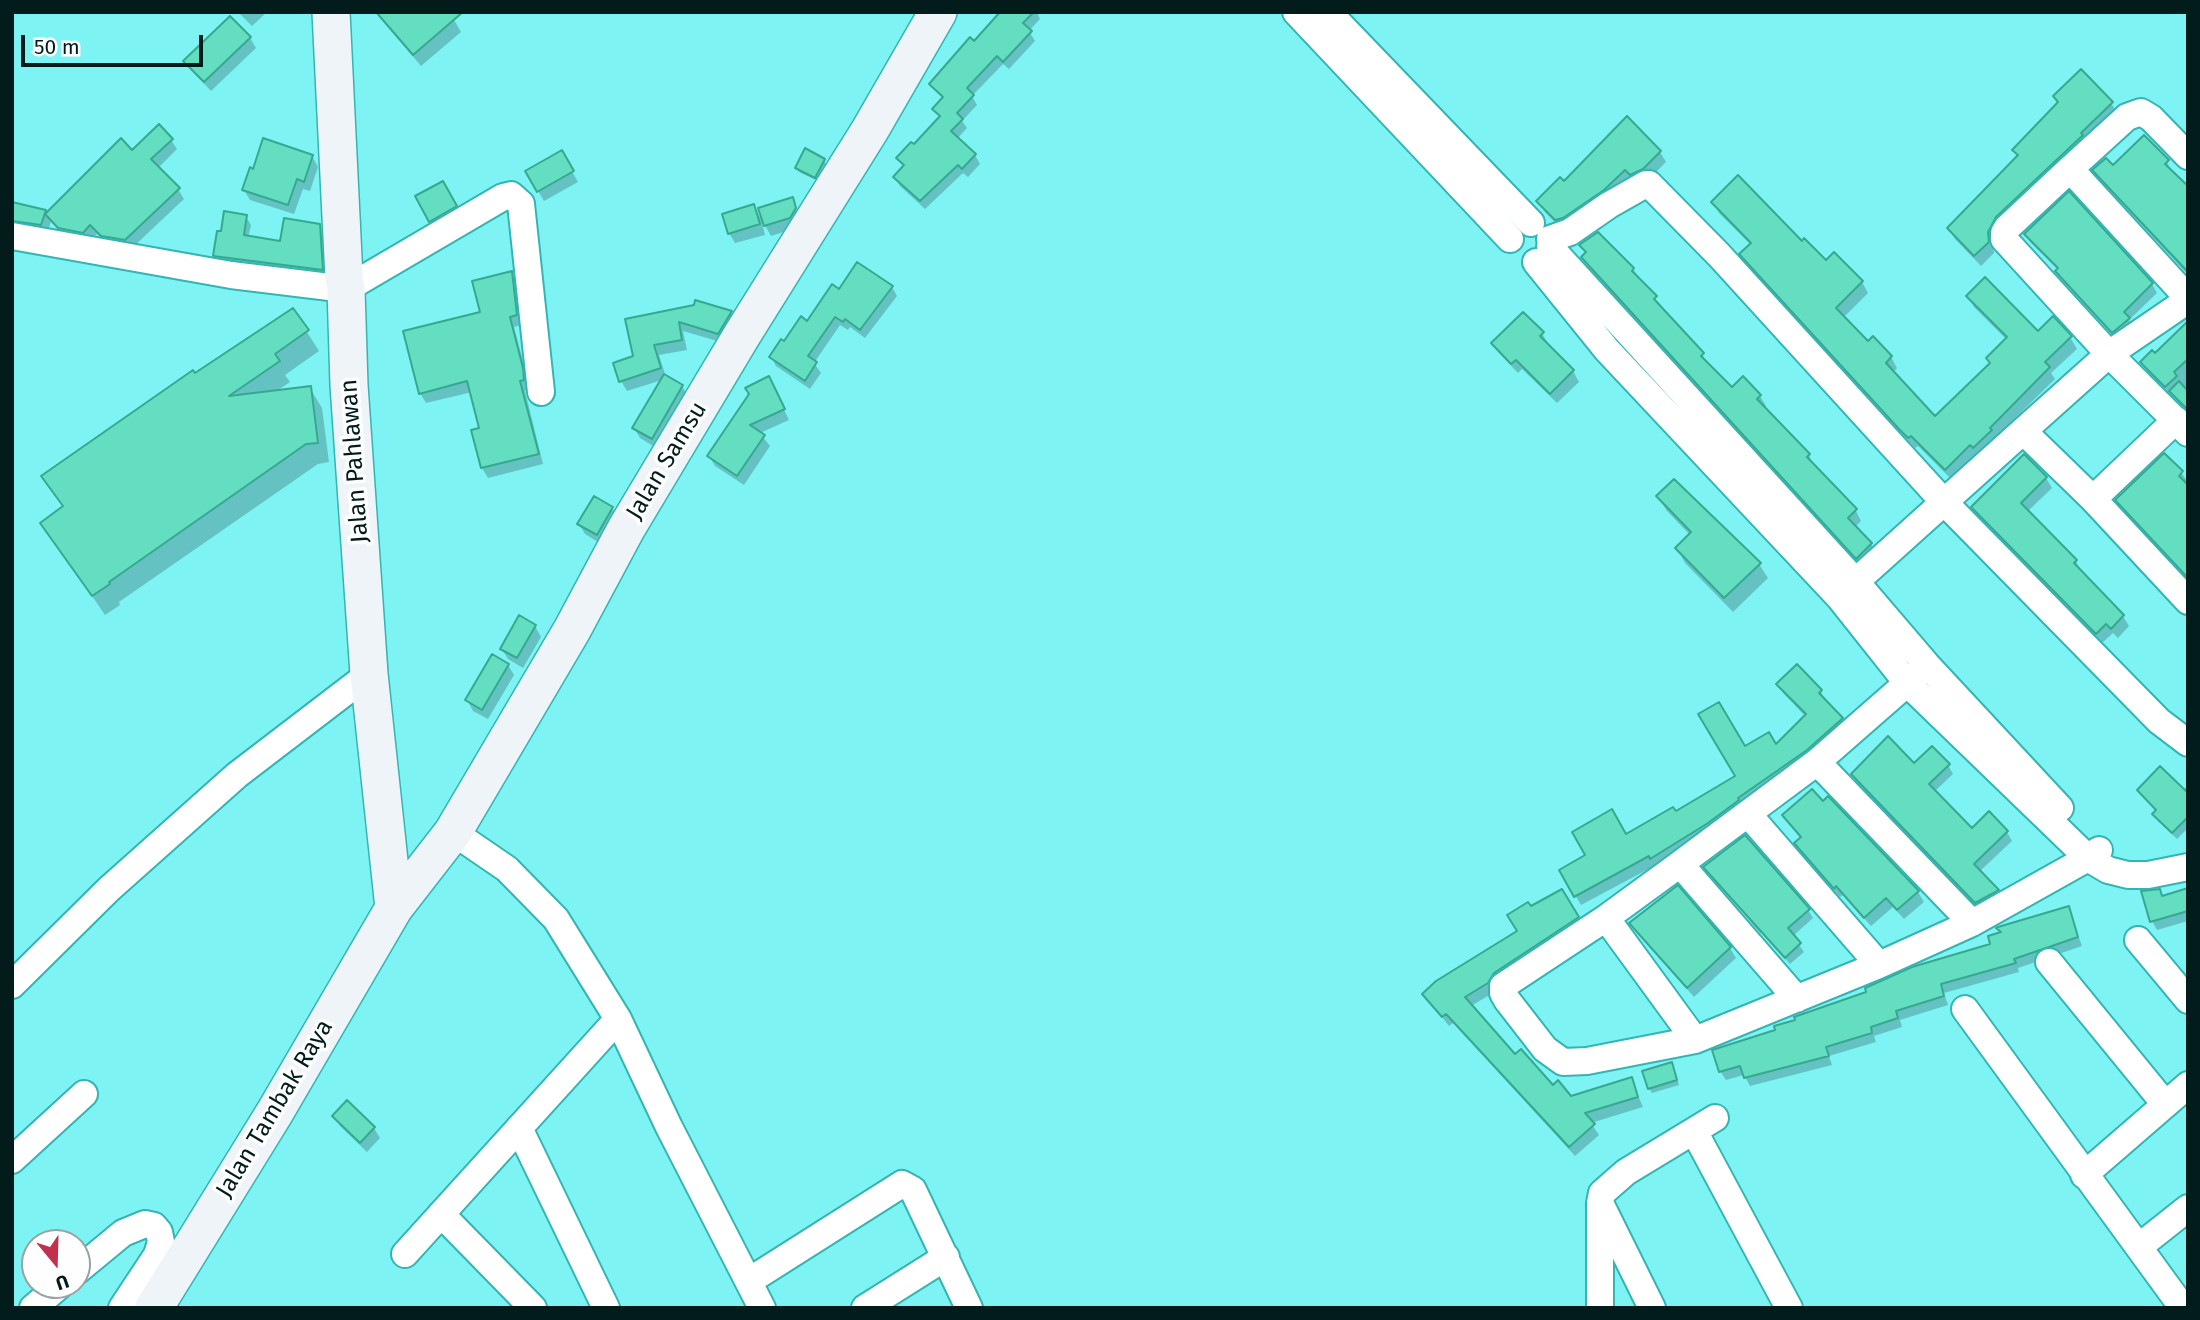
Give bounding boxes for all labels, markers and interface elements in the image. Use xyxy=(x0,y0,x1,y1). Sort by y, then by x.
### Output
scale bar xyxy=(24,21,206,65)
text: 50 m xyxy=(34,34,80,60)
street label: Jalan Pahlawan xyxy=(335,378,375,544)
street label: Jalan Samsu xyxy=(621,397,713,525)
street label: Jalan Tambak Raya xyxy=(210,1015,340,1203)
north arrow xyxy=(21,1229,91,1299)
text: U xyxy=(53,1270,72,1295)

